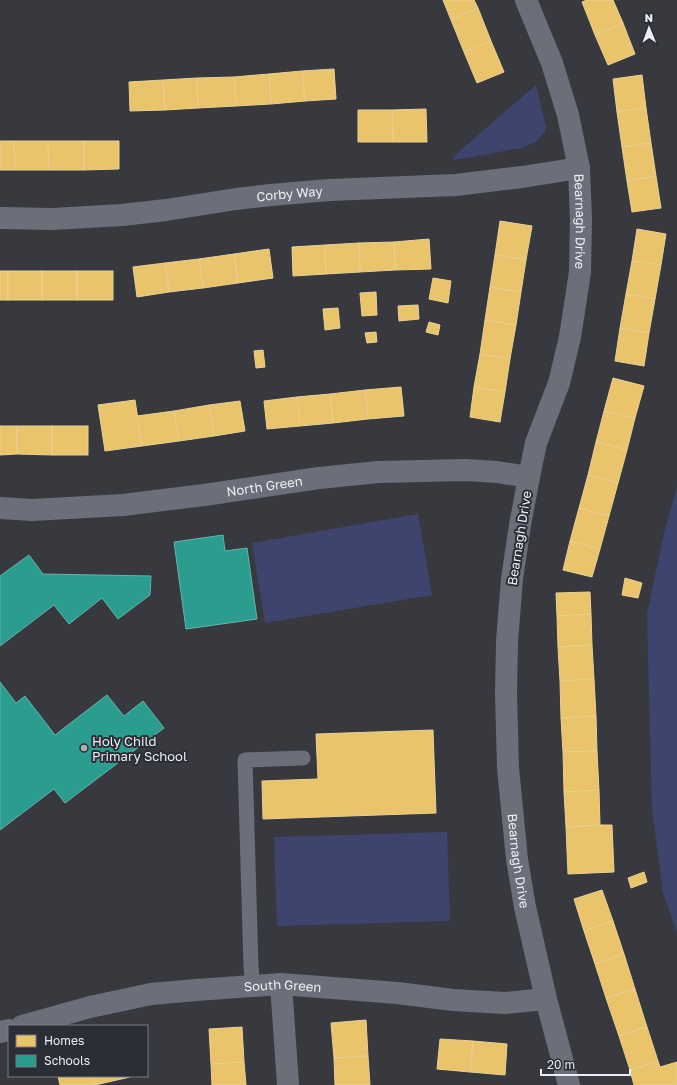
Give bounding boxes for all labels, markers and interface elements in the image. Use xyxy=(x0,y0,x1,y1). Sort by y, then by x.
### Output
north arrow xyxy=(629,8,669,48)
text: N xyxy=(645,11,653,24)
street label: Bearnagh Drive xyxy=(571,173,589,269)
street label: Corby Way xyxy=(256,183,324,205)
street label: North Green xyxy=(225,473,304,500)
street label: Bearnagh Drive xyxy=(504,490,534,586)
place label: Holy Child Primary School xyxy=(92,733,187,764)
marker: Holy Child Primary School xyxy=(79,743,89,753)
street label: Bearnagh Drive xyxy=(505,813,533,910)
street label: South Green xyxy=(243,976,322,995)
legend xyxy=(8,1025,148,1077)
text: Homes xyxy=(44,1033,84,1048)
scale bar xyxy=(541,1051,630,1077)
text: Schools xyxy=(44,1053,90,1068)
text: 20 m xyxy=(547,1057,575,1072)

